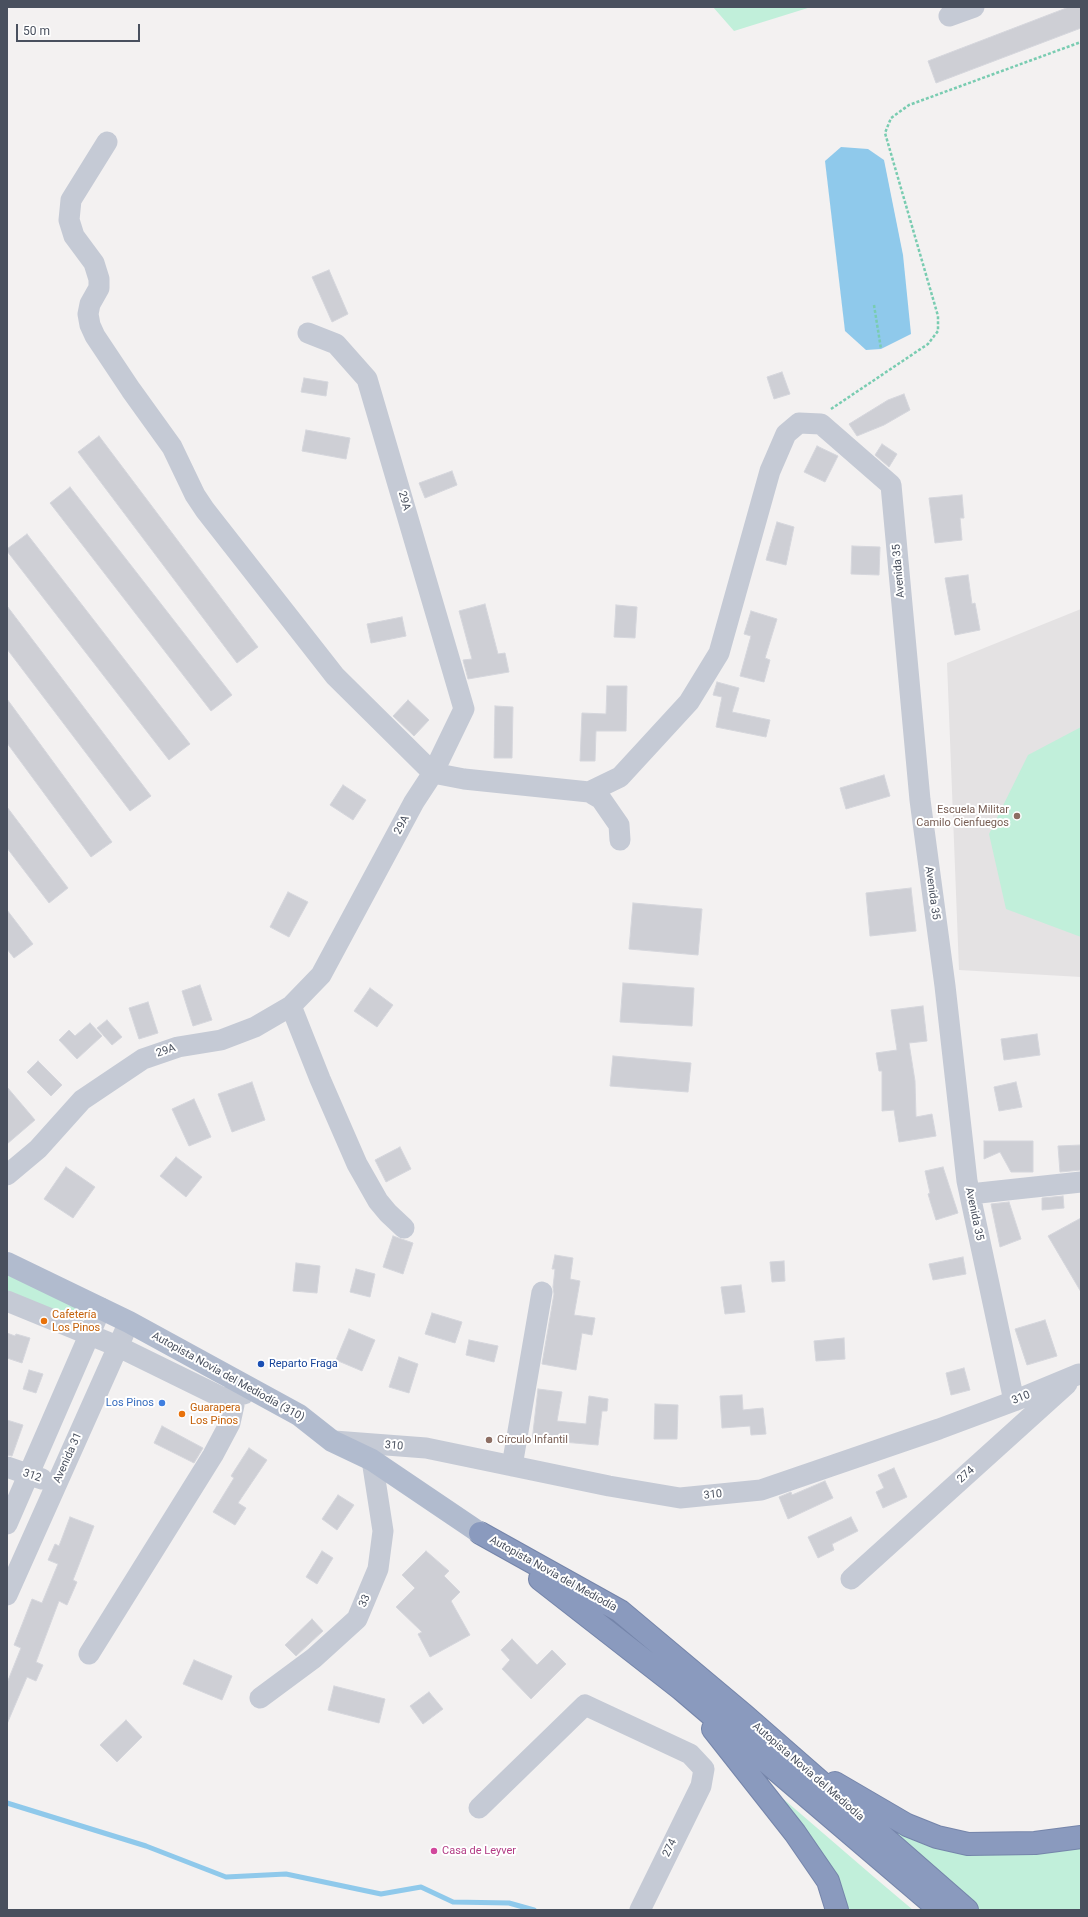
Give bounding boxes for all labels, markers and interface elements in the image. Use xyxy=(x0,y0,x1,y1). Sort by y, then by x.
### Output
scale bar xyxy=(18,16,142,42)
text: 50 m xyxy=(23,24,50,38)
street label: 29A xyxy=(395,490,413,512)
street label: Avenida 35 xyxy=(890,544,908,598)
place label: Escuela Militar Camilo Cienfuegos xyxy=(916,803,1009,829)
marker: Escuela Militar Camilo Cienfuegos xyxy=(1012,811,1022,821)
street label: 29A xyxy=(392,813,412,837)
street label: Avenida 35 xyxy=(922,865,942,921)
street label: 29A xyxy=(155,1042,177,1060)
street label: Avenida 35 xyxy=(962,1186,986,1242)
place label: Cafetería Los Pinos xyxy=(52,1308,100,1334)
marker: Cafetería Los Pinos xyxy=(39,1316,49,1326)
street label: Autopista Novia del Mediodía (310) xyxy=(149,1329,307,1425)
place label: Reparto Fraga xyxy=(269,1357,338,1371)
marker: Reparto Fraga xyxy=(256,1359,266,1369)
street label: 310 xyxy=(1010,1388,1032,1408)
place label: Los Pinos xyxy=(106,1396,154,1410)
marker: Los Pinos xyxy=(157,1398,167,1408)
place label: Guarapera Los Pinos xyxy=(190,1401,241,1427)
marker: Guarapera Los Pinos xyxy=(177,1409,187,1419)
street label: Avenida 31 xyxy=(51,1431,85,1485)
place label: Círculo Infantil xyxy=(497,1433,568,1447)
marker: Círculo Infantil xyxy=(484,1435,494,1445)
street label: 310 xyxy=(384,1439,404,1453)
street label: 274 xyxy=(955,1464,977,1486)
street label: 312 xyxy=(21,1467,43,1485)
street label: 310 xyxy=(703,1487,723,1503)
street label: Autopista Novia del Mediodía xyxy=(487,1533,619,1615)
street label: 33 xyxy=(357,1593,373,1609)
street label: Autopista Novia del Mediodía xyxy=(750,1720,866,1824)
street label: 274 xyxy=(660,1837,680,1859)
place label: Casa de Leyver xyxy=(442,1844,516,1858)
marker: Casa de Leyver xyxy=(429,1846,439,1856)

